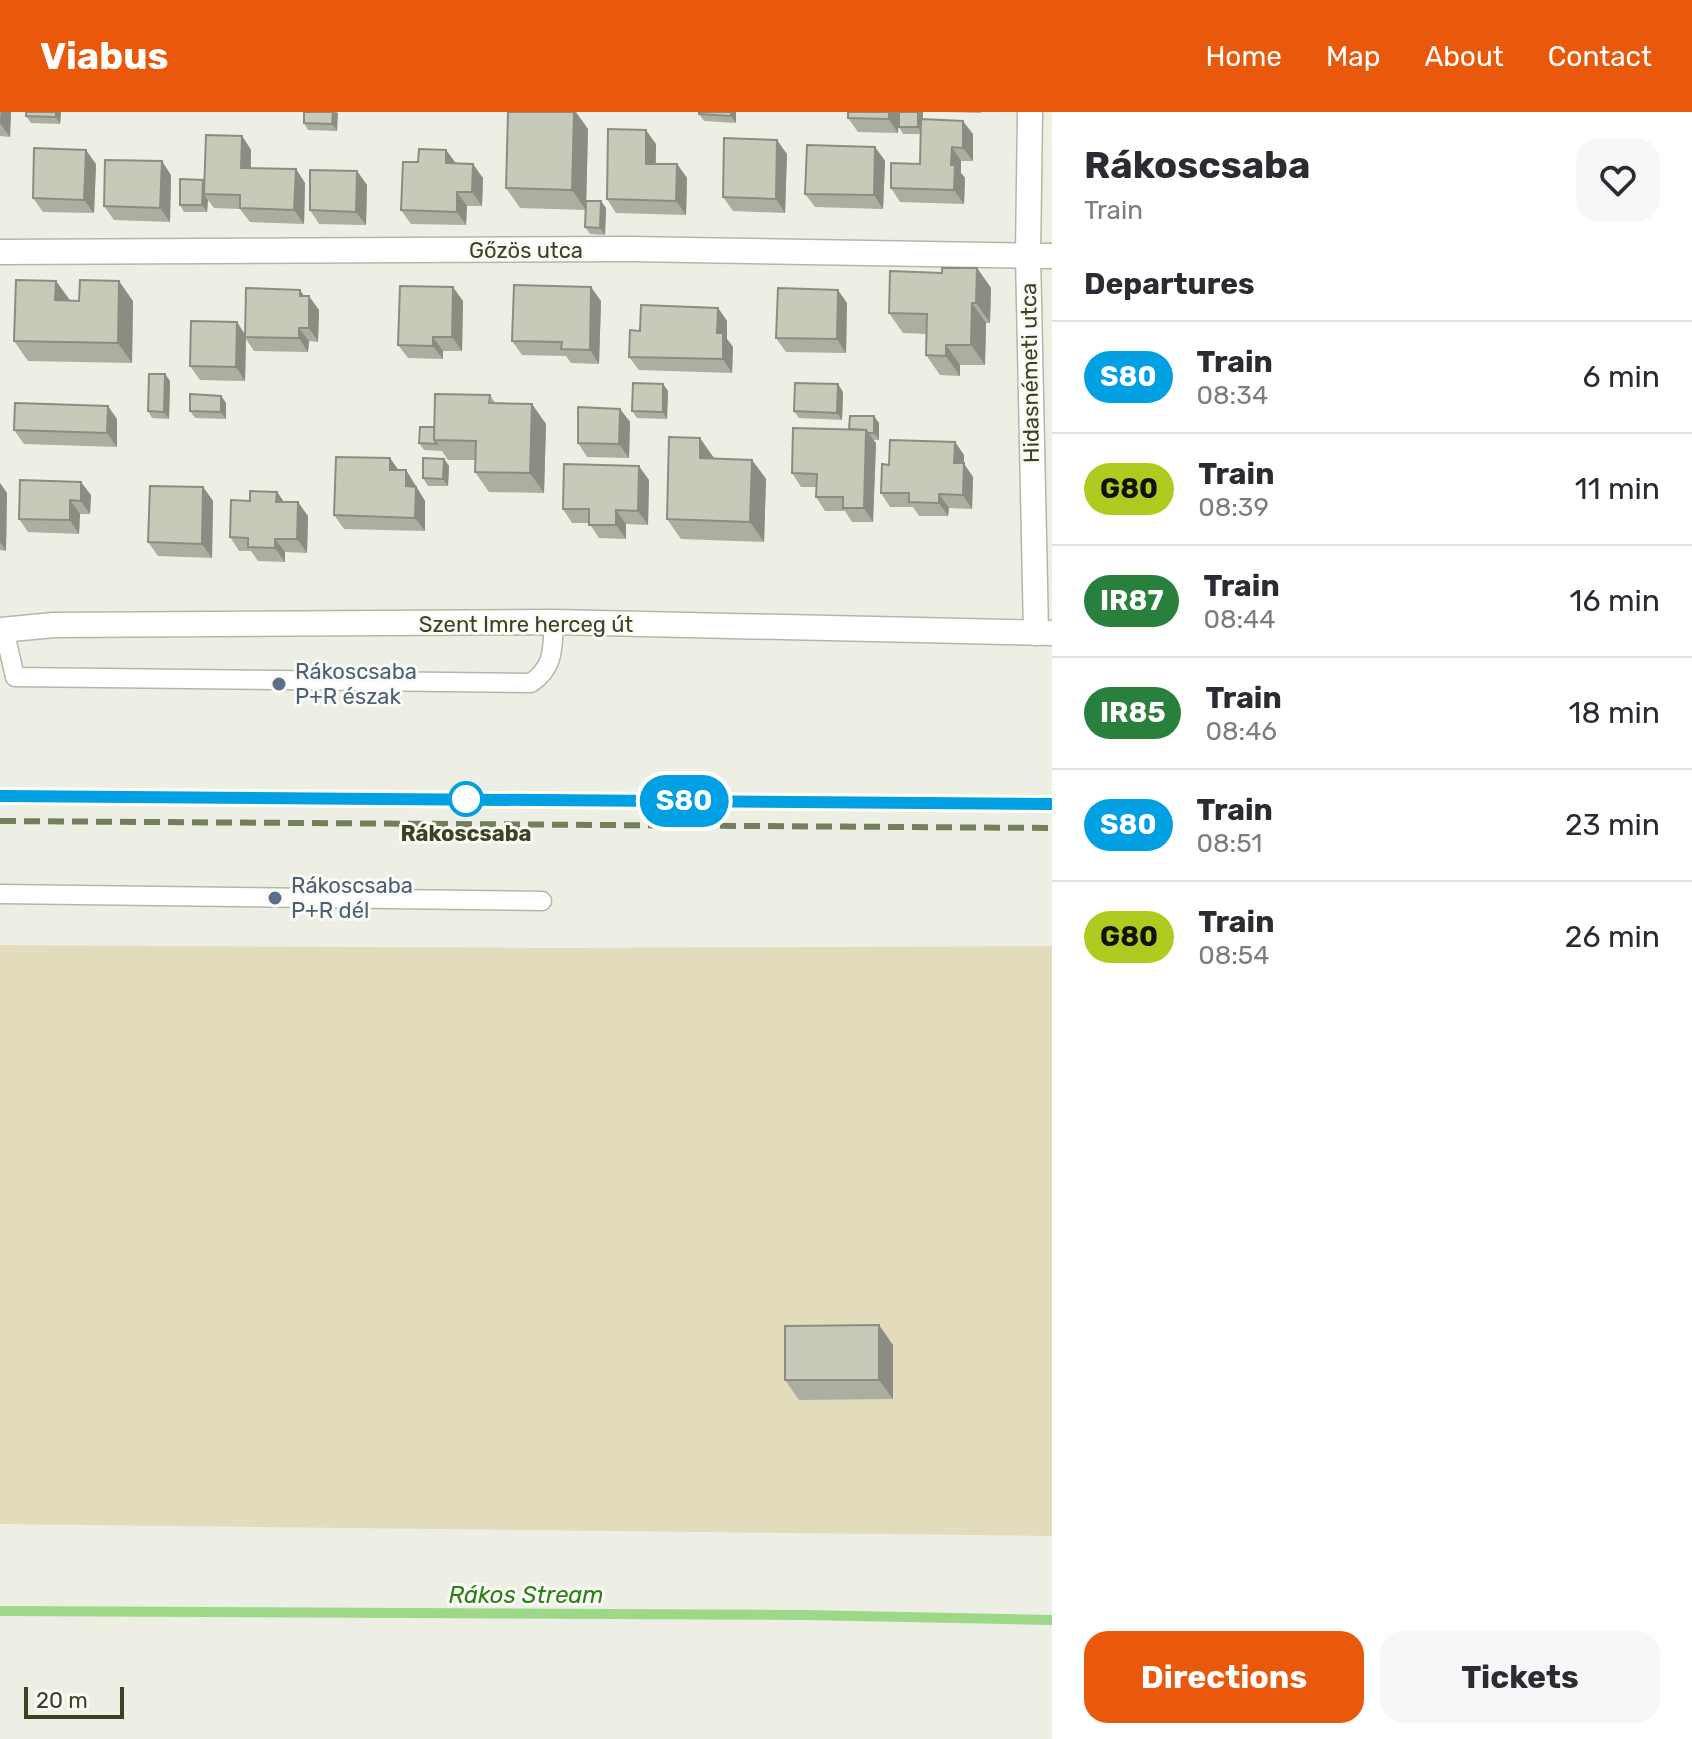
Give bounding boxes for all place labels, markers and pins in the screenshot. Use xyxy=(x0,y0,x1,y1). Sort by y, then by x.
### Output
place label: Rákoscsaba P+R észak xyxy=(295,658,417,710)
marker: Rákoscsaba P+R észak xyxy=(270,675,288,693)
marker: Rákoscsaba xyxy=(449,782,483,816)
place label: Rákoscsaba xyxy=(400,820,532,847)
place label: Rákoscsaba P+R dél xyxy=(291,872,413,924)
marker: Rákoscsaba P+R dél xyxy=(266,889,284,907)

